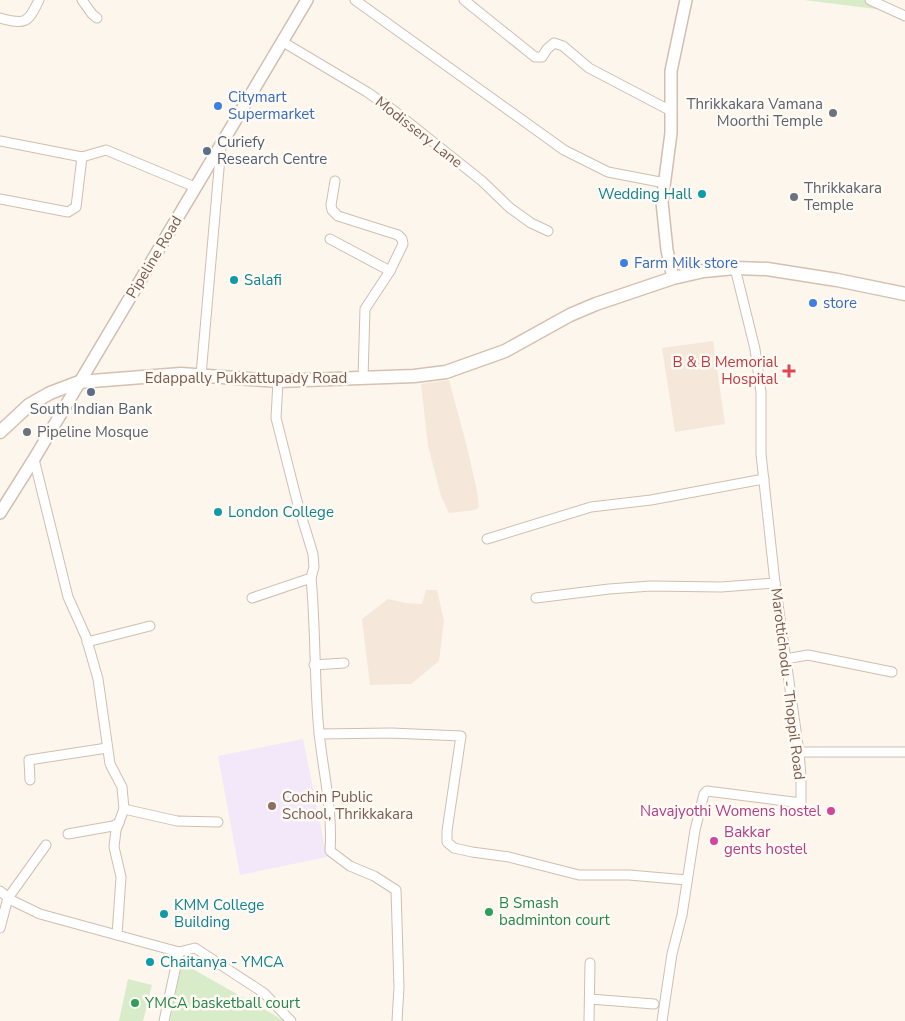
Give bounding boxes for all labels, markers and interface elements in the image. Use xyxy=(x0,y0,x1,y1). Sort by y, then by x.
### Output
place label: Citymart Supermarket xyxy=(228,87,315,124)
street label: Modissery Lane xyxy=(371,92,467,172)
place label: Thrikkakara Vamana Moorthi Temple xyxy=(687,94,823,131)
marker: Citymart Supermarket xyxy=(212,100,224,112)
marker: Thrikkakara Vamana Moorthi Temple xyxy=(827,107,839,119)
place label: Curiefy Research Centre xyxy=(217,132,327,169)
marker: Curiefy Research Centre xyxy=(201,145,213,157)
place label: Thrikkakara Temple xyxy=(804,178,882,215)
place label: Wedding Hall xyxy=(598,184,693,204)
marker: Wedding Hall xyxy=(696,188,708,200)
marker: Thrikkakara Temple xyxy=(788,191,800,203)
street label: Pipeline Road xyxy=(122,212,186,302)
place label: Farm Milk store xyxy=(634,253,738,273)
marker: Farm Milk store xyxy=(618,257,630,269)
place label: Salafi xyxy=(244,270,282,290)
marker: Salafi xyxy=(228,274,240,286)
place label: store xyxy=(823,293,857,313)
marker: store xyxy=(807,297,819,309)
place label: B & B Memorial Hospital xyxy=(673,352,779,389)
marker: B & B Memorial Hospital xyxy=(782,364,796,378)
street label: Edappally Pukkattupady Road xyxy=(145,368,347,388)
marker: South Indian Bank xyxy=(85,386,97,398)
place label: South Indian Bank xyxy=(30,399,153,419)
place label: Pipeline Mosque xyxy=(37,422,149,442)
marker: Pipeline Mosque xyxy=(21,426,33,438)
place label: London College xyxy=(228,502,334,522)
marker: London College xyxy=(212,506,224,518)
street label: Marottichodu - Thoppil Road xyxy=(766,587,810,781)
place label: Cochin Public School, Thrikkakara xyxy=(282,787,413,824)
marker: Cochin Public School, Thrikkakara xyxy=(266,800,278,812)
place label: Navajyothi Womens hostel xyxy=(640,801,822,821)
marker: Navajyothi Womens hostel xyxy=(825,805,837,817)
place label: Bakkar gents hostel xyxy=(724,822,808,859)
marker: Bakkar gents hostel xyxy=(708,835,720,847)
place label: B Smash badminton court xyxy=(499,893,610,930)
place label: KMM College Building xyxy=(174,895,264,932)
marker: B Smash badminton court xyxy=(483,906,495,918)
marker: KMM College Building xyxy=(158,908,170,920)
place label: Chaitanya - YMCA xyxy=(160,952,284,972)
marker: Chaitanya - YMCA xyxy=(144,956,156,968)
place label: YMCA basketball court xyxy=(144,993,301,1013)
marker: YMCA basketball court xyxy=(129,997,141,1009)

